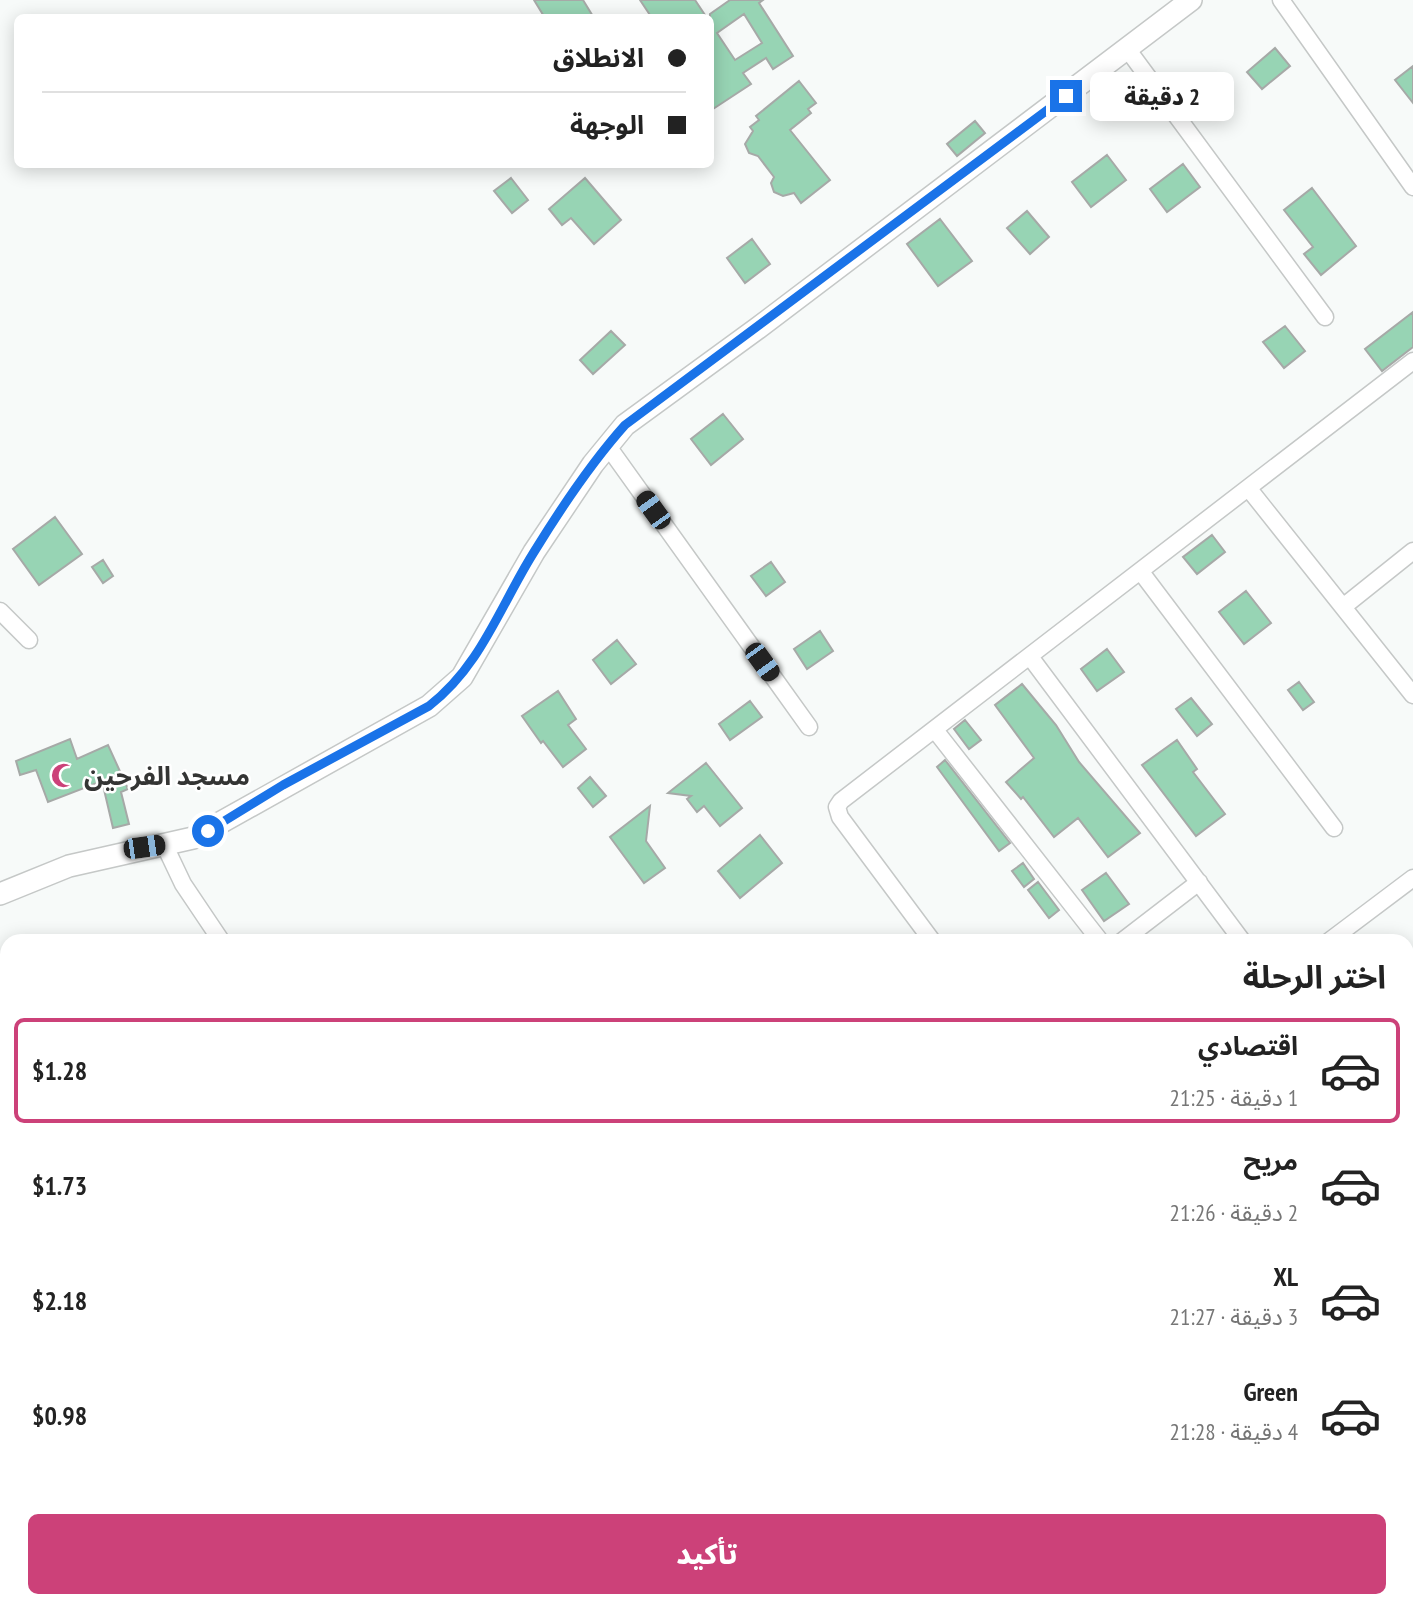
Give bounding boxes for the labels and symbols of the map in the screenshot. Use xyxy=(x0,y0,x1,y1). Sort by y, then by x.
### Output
callout: 2 دقيقة xyxy=(1090,72,1234,120)
route end xyxy=(1050,80,1082,112)
car xyxy=(633,487,674,533)
car xyxy=(742,639,783,685)
place label: مسجد الفرحين xyxy=(84,759,250,792)
mosque icon: مسجد الفرحين xyxy=(50,761,78,789)
route start xyxy=(192,815,224,847)
car xyxy=(122,834,167,860)

